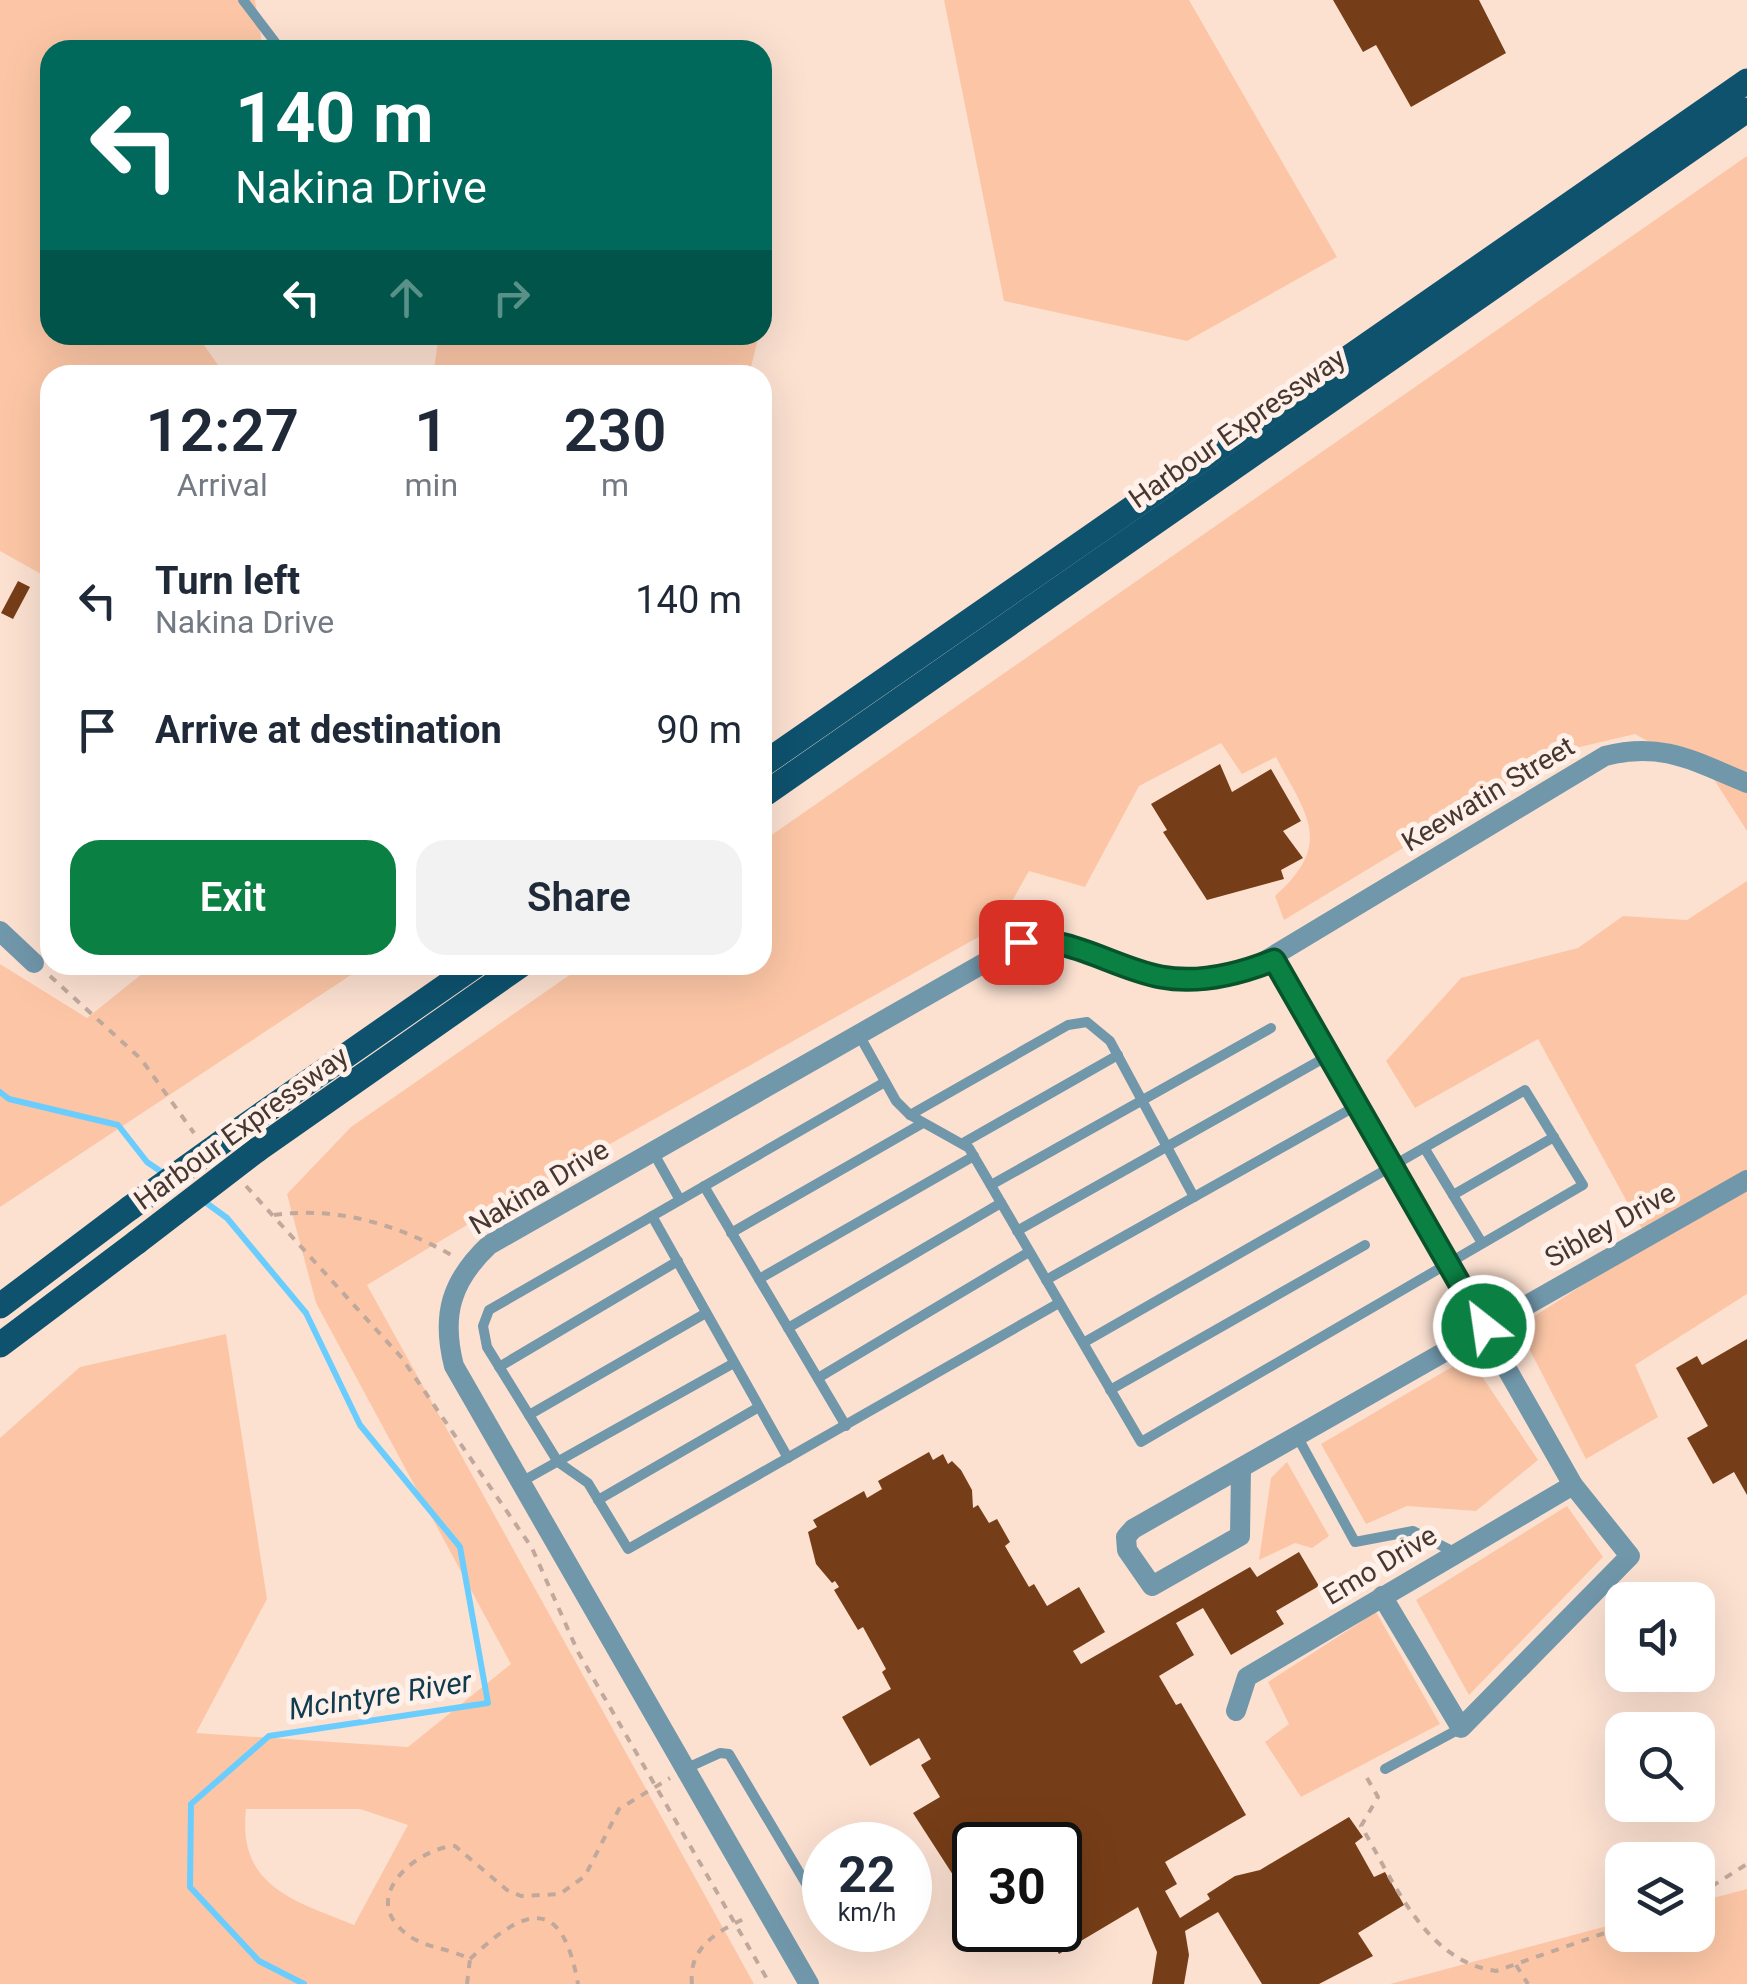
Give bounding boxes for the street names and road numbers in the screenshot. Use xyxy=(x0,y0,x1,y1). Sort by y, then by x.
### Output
street label: Harbour Expressway xyxy=(1123,341,1351,515)
street label: Keewatin Street xyxy=(1396,730,1580,858)
street label: Harbour Expressway xyxy=(128,1039,354,1217)
street label: Nakina Drive xyxy=(463,1132,615,1242)
street label: Sibley Drive xyxy=(1539,1176,1681,1274)
street label: Emo Drive xyxy=(1317,1518,1443,1612)

